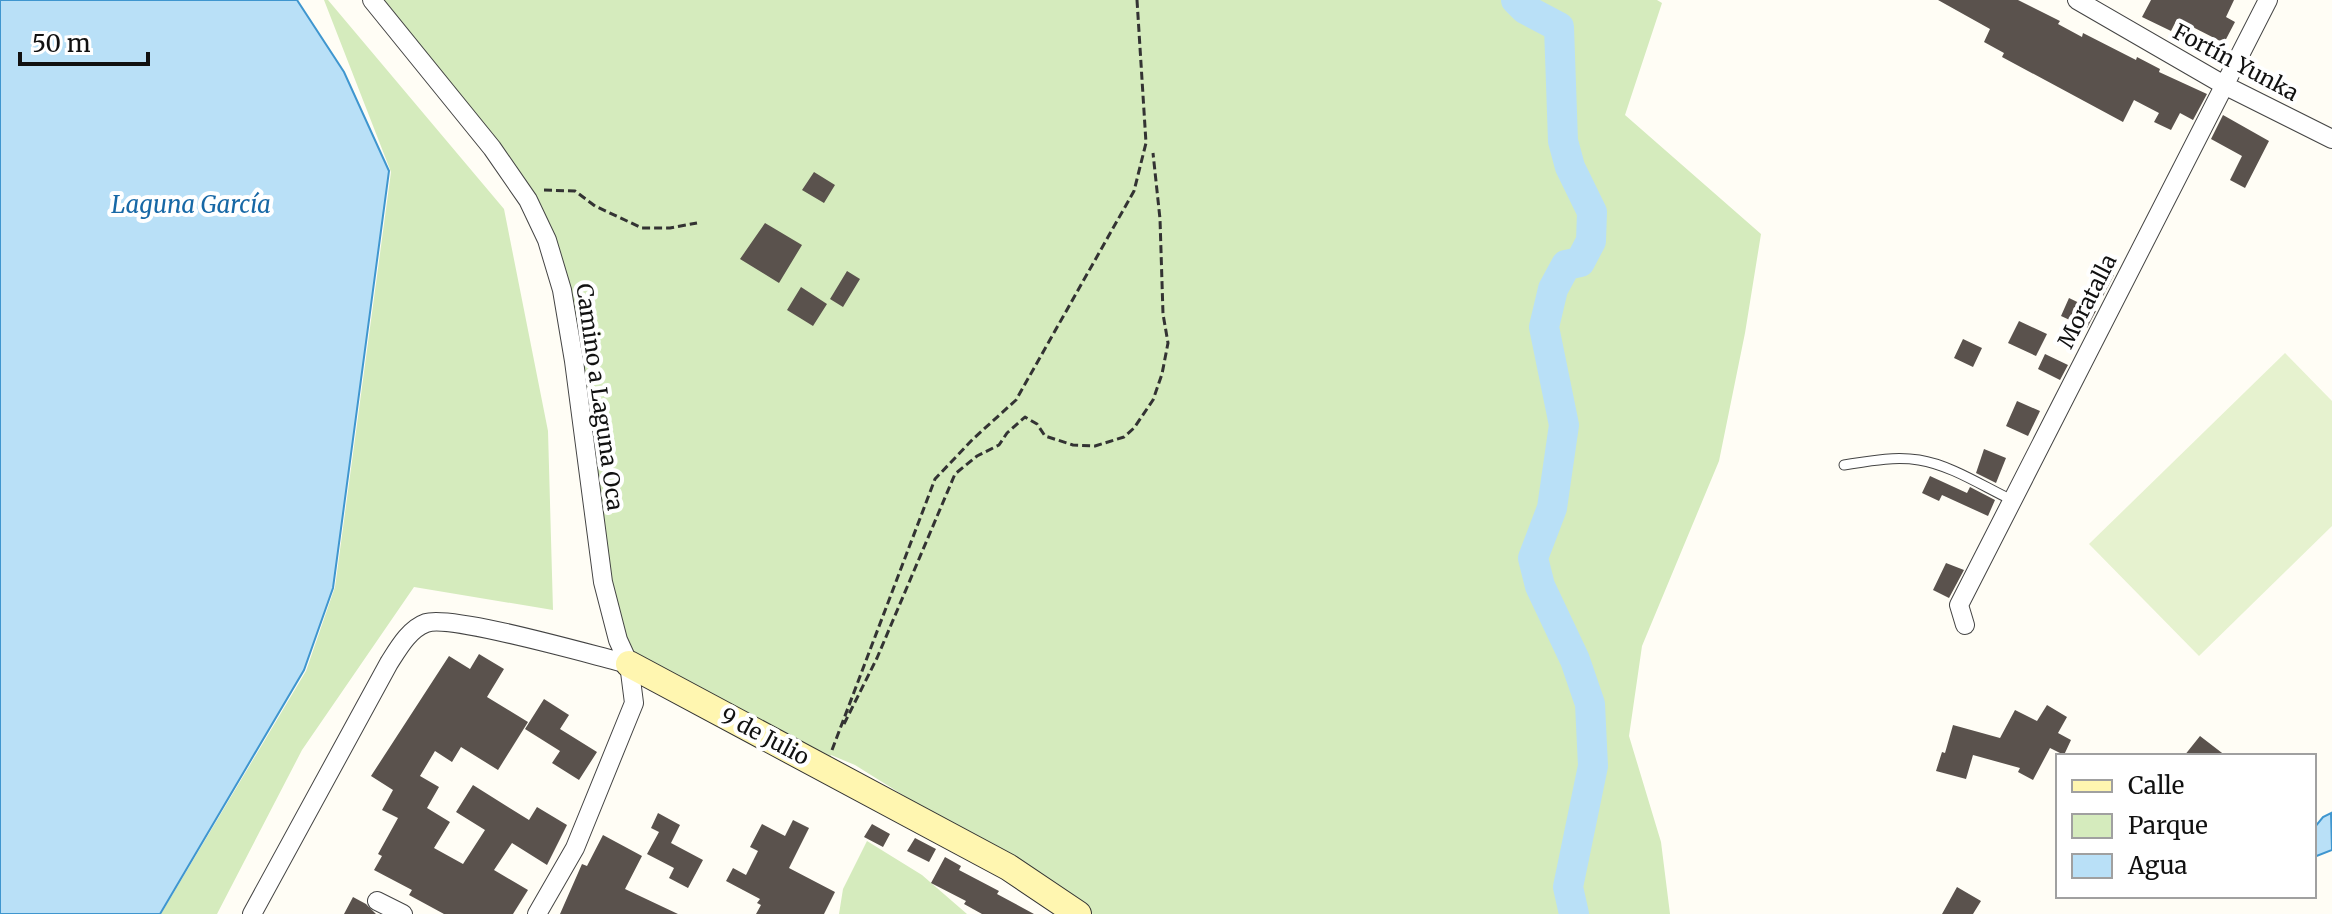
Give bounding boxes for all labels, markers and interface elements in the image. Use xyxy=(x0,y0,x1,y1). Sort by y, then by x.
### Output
scale bar xyxy=(20,16,148,66)
street label: Fortín Yunka xyxy=(2169,17,2304,107)
text: 50 m xyxy=(32,28,91,59)
water label: Laguna García xyxy=(111,189,271,220)
street label: Moratalla xyxy=(2051,249,2123,353)
street label: Camino a Laguna Oca xyxy=(570,282,630,512)
street label: 9 de Julio xyxy=(716,701,814,771)
legend xyxy=(2056,754,2316,898)
text: Calle xyxy=(2128,770,2184,801)
text: Parque xyxy=(2128,810,2208,841)
text: Agua xyxy=(2127,850,2187,881)

